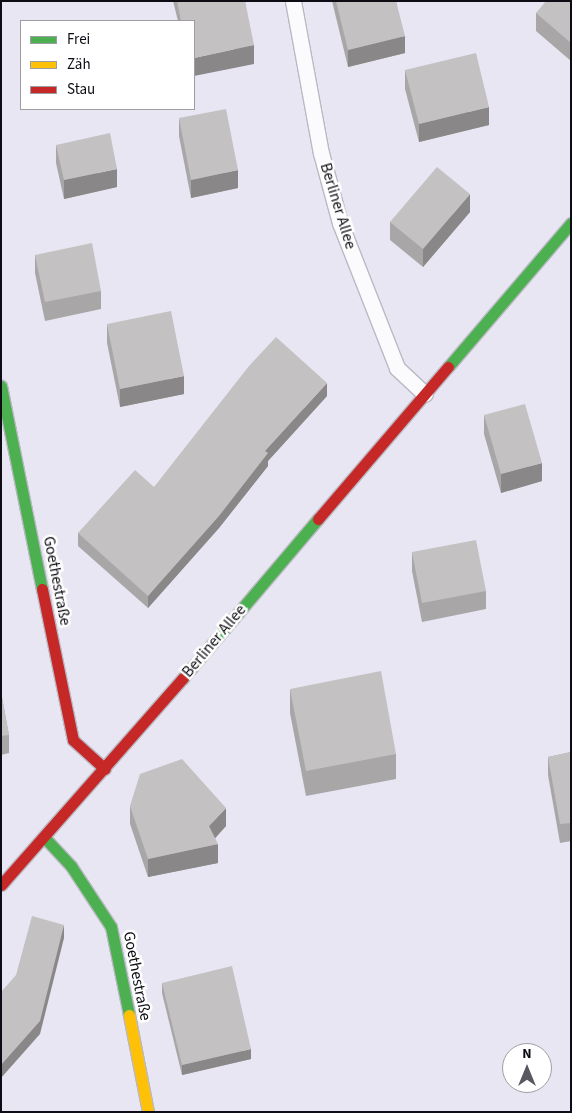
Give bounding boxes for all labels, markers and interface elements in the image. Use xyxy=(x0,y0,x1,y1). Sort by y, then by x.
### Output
legend xyxy=(20,20,195,110)
text: Frei xyxy=(67,29,90,50)
text: Zäh xyxy=(67,54,91,75)
text: Stau xyxy=(67,79,95,100)
street label: Berliner Allee xyxy=(316,161,360,251)
street label: Goethestraße xyxy=(39,535,75,627)
street label: Berliner Allee xyxy=(178,601,250,681)
street label: Goethestraße xyxy=(119,930,155,1022)
north arrow xyxy=(502,1043,552,1093)
text: N xyxy=(522,1044,532,1064)

